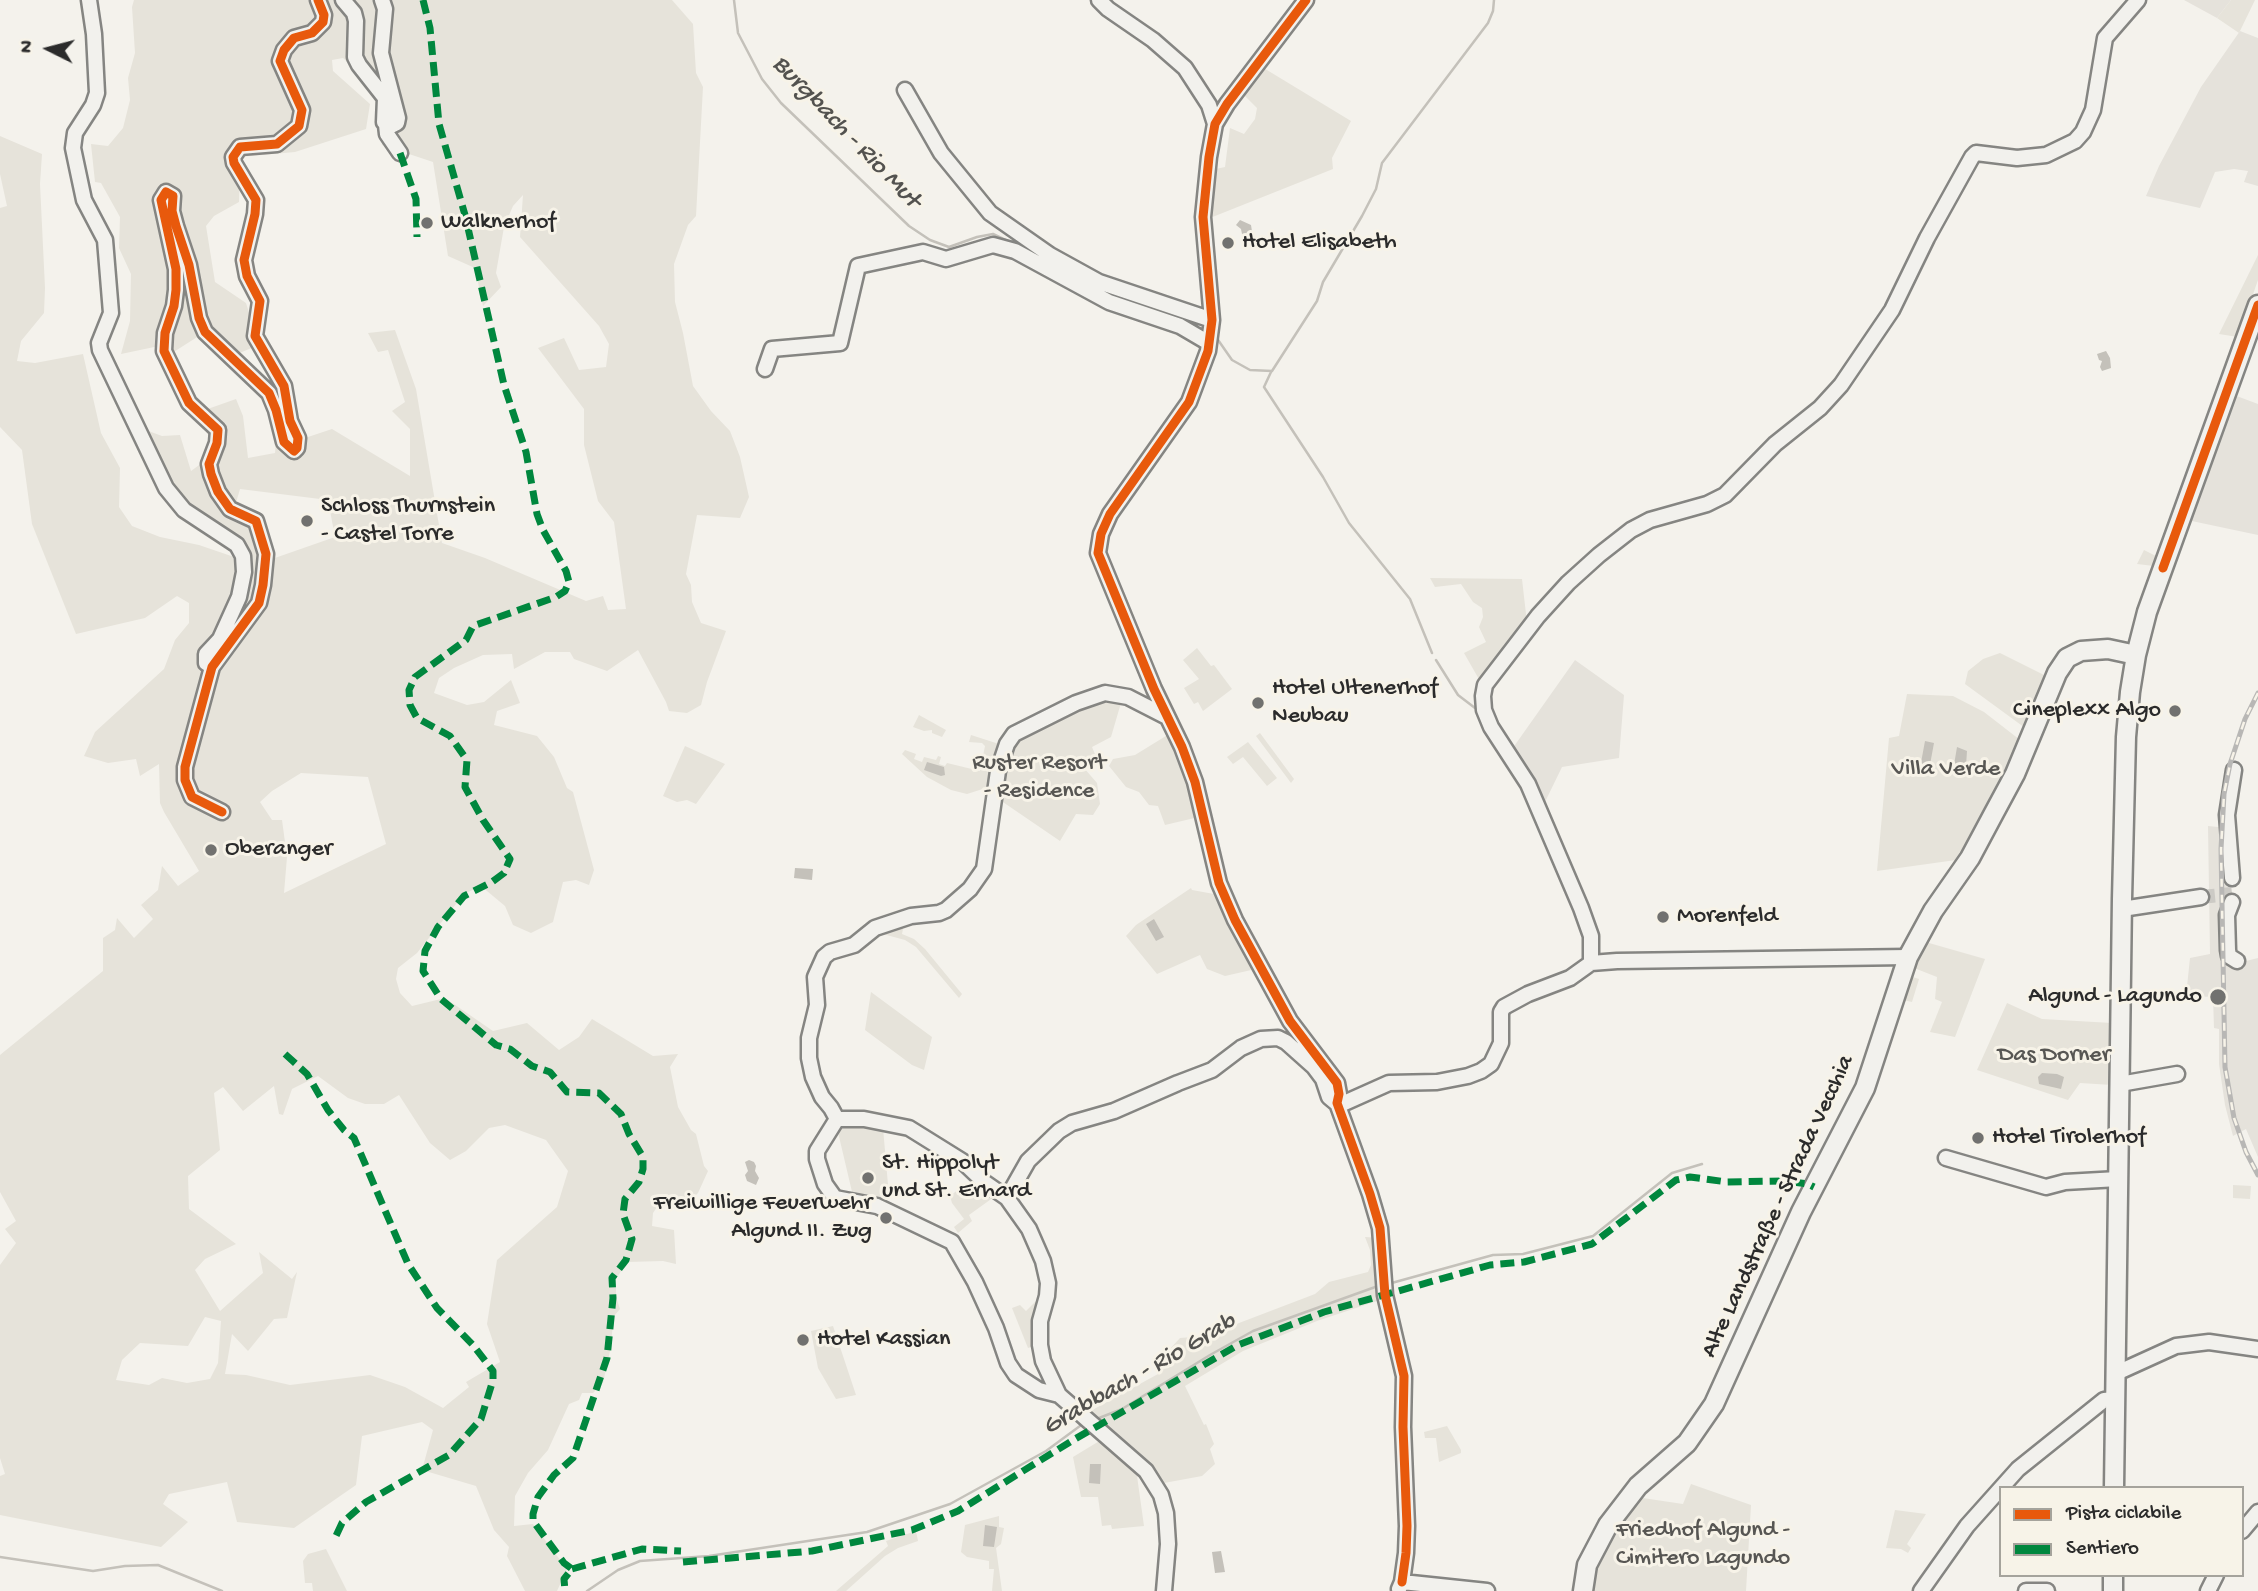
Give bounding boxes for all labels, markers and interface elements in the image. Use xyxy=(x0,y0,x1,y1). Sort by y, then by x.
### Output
north arrow xyxy=(14,14,84,84)
text: N xyxy=(16,39,40,54)
water label: Burgbach - Rio Mut xyxy=(764,50,926,216)
place label: Walknerhof xyxy=(441,209,556,237)
marker: Walknerhof xyxy=(419,215,435,231)
place label: Hotel Elisabeth xyxy=(1242,229,1397,257)
marker: Hotel Elisabeth xyxy=(1220,235,1236,251)
place label: Schloss Thurnstein - Castel Torre xyxy=(321,493,495,549)
marker: Schloss Thurnstein - Castel Torre xyxy=(299,513,315,529)
place label: Hotel Ultenerhof Neubau xyxy=(1272,675,1438,731)
marker: Hotel Ultenerhof Neubau xyxy=(1250,695,1266,711)
place label: Cineplexx Algo xyxy=(2013,697,2161,725)
marker: Cineplexx Algo xyxy=(2167,703,2183,719)
park label: Ruster Resort - Residence xyxy=(972,750,1106,806)
park label: Villa Verde xyxy=(1892,756,2000,784)
place label: Oberanger xyxy=(225,836,332,864)
marker: Oberanger xyxy=(203,842,219,858)
place label: Morenfeld xyxy=(1677,903,1777,931)
marker: Morenfeld xyxy=(1655,909,1671,925)
place label: Algund - Lagundo xyxy=(2028,983,2202,1011)
marker: Algund - Lagundo xyxy=(2208,987,2228,1007)
park label: Das Dorner xyxy=(1998,1042,2110,1070)
street label: Alte Landstraße - Strada Vecchia xyxy=(1696,1051,1862,1363)
place label: Hotel Tirolerhof xyxy=(1992,1124,2146,1152)
marker: Hotel Tirolerhof xyxy=(1970,1130,1986,1146)
place label: St. Hippolyt und St. Erhard xyxy=(882,1150,1031,1206)
marker: St. Hippolyt und St. Erhard xyxy=(860,1170,876,1186)
place label: Freiwillige Feuerwehr Algund II. Zug xyxy=(653,1190,872,1246)
marker: Freiwillige Feuerwehr Algund II. Zug xyxy=(878,1210,894,1226)
water label: Grabbach - Rio Grab xyxy=(1038,1308,1242,1444)
place label: Hotel Kassian xyxy=(817,1326,950,1354)
marker: Hotel Kassian xyxy=(795,1332,811,1348)
legend xyxy=(1999,1486,2244,1577)
text: Pista ciclabile xyxy=(2066,1502,2181,1527)
park label: Friedhof Algund - Cimitero Lagundo xyxy=(1616,1517,1790,1573)
text: Sentiero xyxy=(2066,1537,2139,1562)

